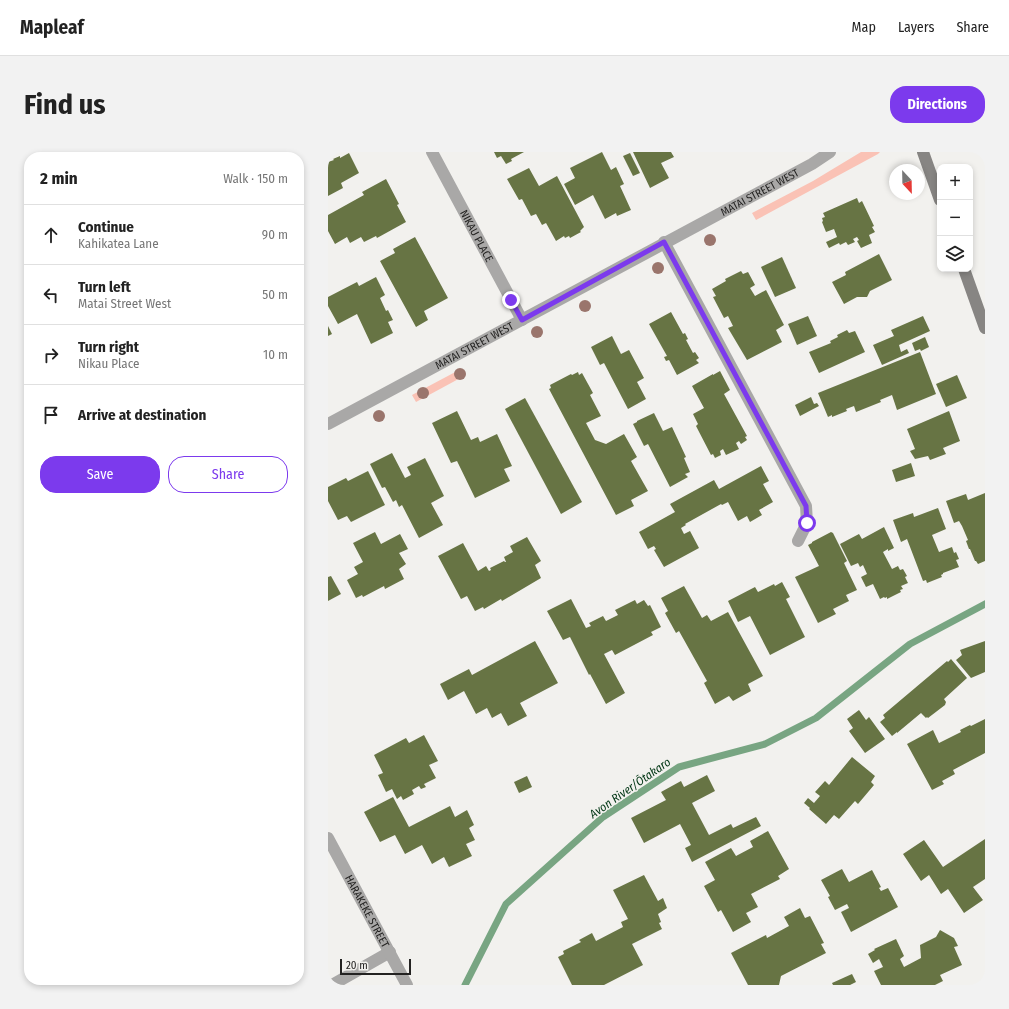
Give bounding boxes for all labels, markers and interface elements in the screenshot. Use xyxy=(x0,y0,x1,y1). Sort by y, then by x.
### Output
text: Mapleaf xyxy=(20,16,84,39)
text: Map xyxy=(852,19,876,36)
text: Layers xyxy=(898,19,934,36)
text: Share xyxy=(956,19,989,36)
button: Directions xyxy=(890,86,985,123)
text: Find us xyxy=(24,88,106,121)
north arrow xyxy=(889,164,925,200)
map controls xyxy=(937,164,973,272)
button: + xyxy=(937,164,973,200)
street label: MATAI STREET WEST xyxy=(718,165,802,218)
text: 2 min xyxy=(40,168,78,189)
text: Walk · 150 m xyxy=(223,171,288,186)
button: − xyxy=(937,200,973,236)
street label: NIKAU PLACE xyxy=(458,207,496,264)
text: Continue xyxy=(78,218,134,236)
icon: ahead xyxy=(40,224,62,246)
text: 90 m xyxy=(262,227,288,242)
text: Kahikatea Lane xyxy=(78,236,159,251)
button: layers xyxy=(937,236,973,272)
text: Turn left xyxy=(78,278,131,296)
icon: left xyxy=(40,284,62,306)
text: 50 m xyxy=(262,287,288,302)
route end xyxy=(502,291,520,309)
text: Matai Street West xyxy=(78,296,171,311)
street label: MATAI STREET WEST xyxy=(433,319,516,372)
text: Turn right xyxy=(78,338,139,356)
icon: right xyxy=(40,344,62,366)
text: 10 m xyxy=(263,347,288,362)
text: Nikau Place xyxy=(78,356,139,371)
icon: arrive xyxy=(40,404,62,426)
text: Arrive at destination xyxy=(78,406,206,424)
button: Save xyxy=(40,456,160,493)
button: Share xyxy=(168,456,288,493)
route start xyxy=(798,514,816,532)
water label: Avon River/Ōtakaro xyxy=(586,755,673,822)
street label: HARAKEKE STREET xyxy=(342,873,393,950)
scale bar xyxy=(340,957,411,976)
text: 20 m xyxy=(346,959,368,972)

